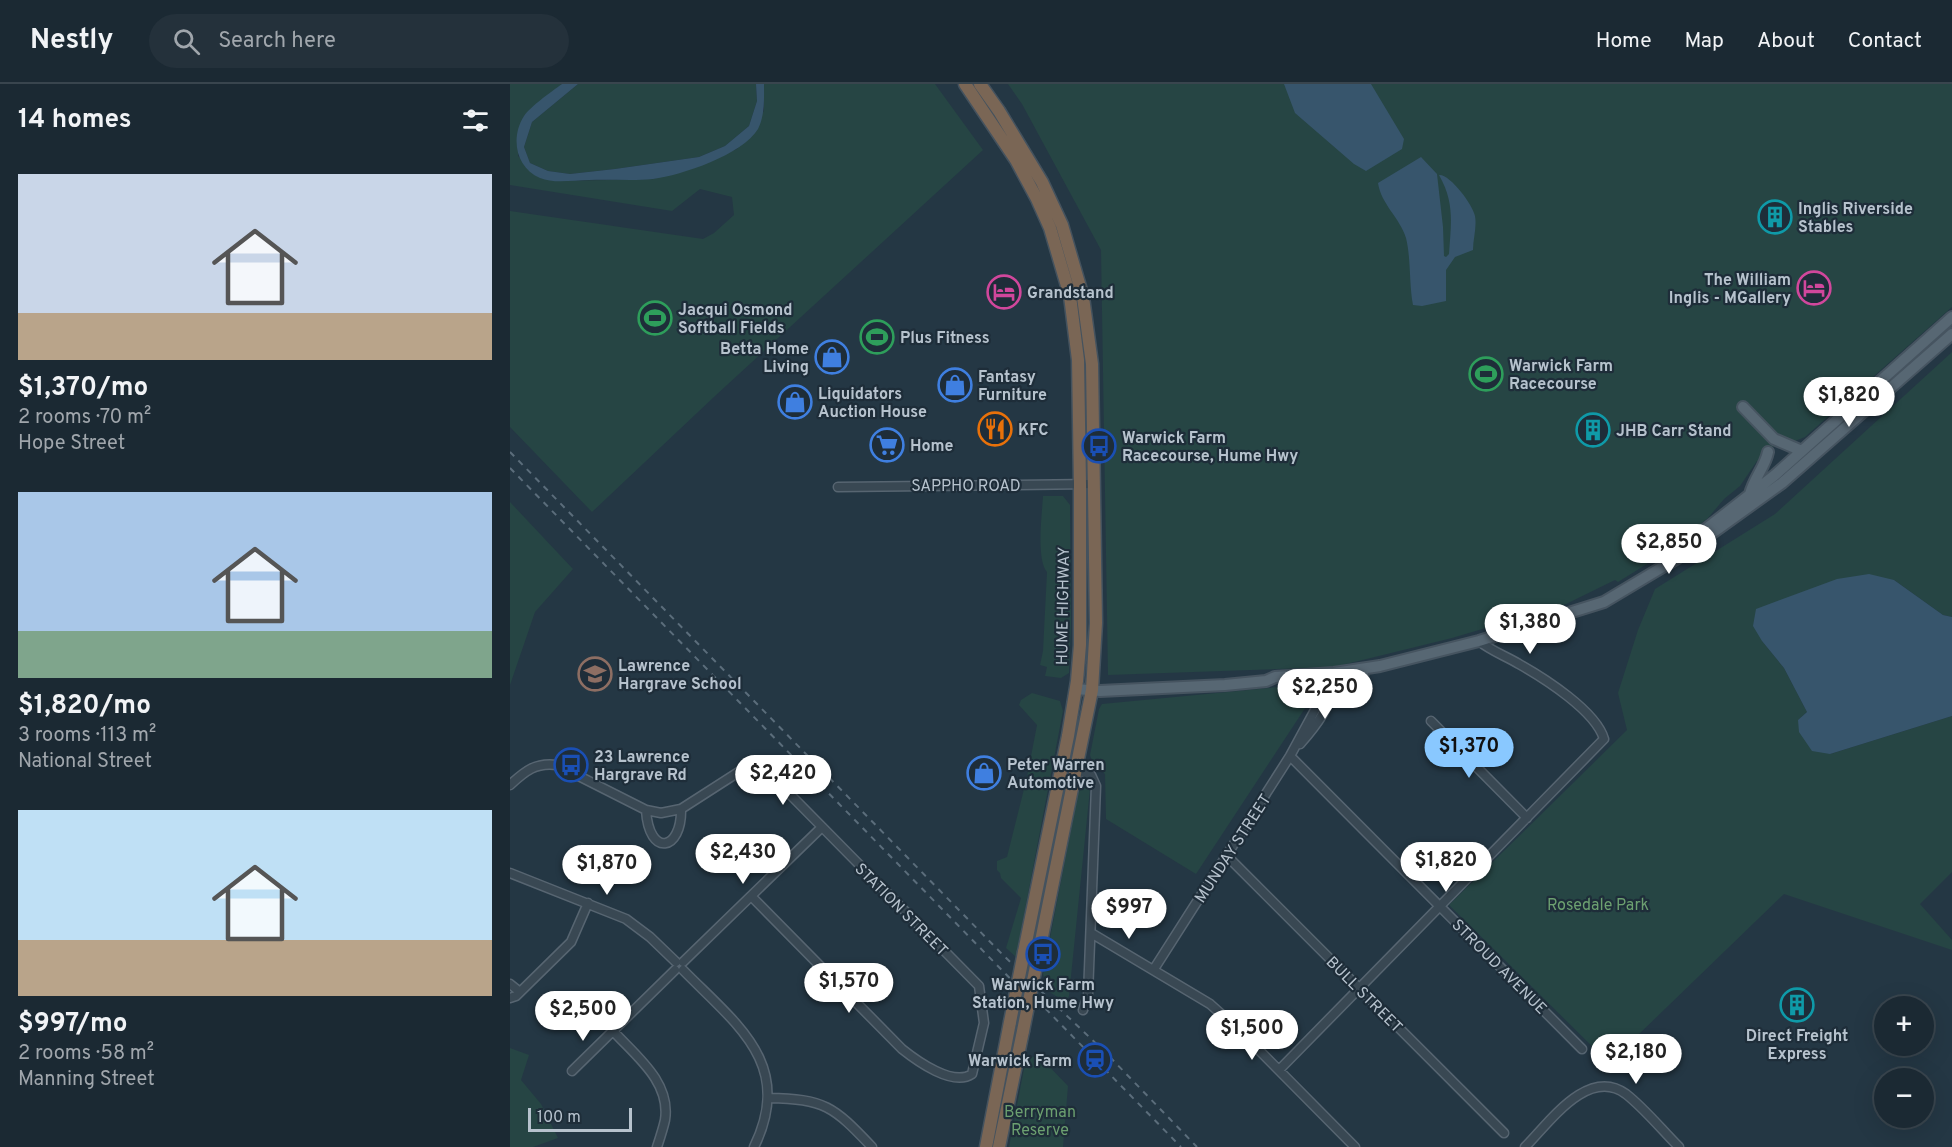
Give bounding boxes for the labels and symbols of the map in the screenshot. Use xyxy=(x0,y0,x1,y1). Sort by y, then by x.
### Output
building icon: Inglis Riverside Stables xyxy=(1757,199,1793,235)
place label: Inglis Riverside Stables xyxy=(1798,200,1913,238)
hotel icon: The William Inglis - MGallery xyxy=(1796,270,1832,306)
place label: The William Inglis - MGallery xyxy=(1669,271,1791,309)
hotel icon: Grandstand xyxy=(986,274,1022,310)
place label: Grandstand xyxy=(1027,284,1114,304)
sports icon: Jacqui Osmond Softball Fields xyxy=(637,300,673,336)
place label: Jacqui Osmond Softball Fields xyxy=(678,301,793,339)
sports icon: Plus Fitness xyxy=(859,319,895,355)
place label: Plus Fitness xyxy=(900,329,990,349)
shop icon: Betta Home Living xyxy=(814,339,850,375)
place label: Betta Home Living xyxy=(720,340,809,378)
sports icon: Warwick Farm Racecourse xyxy=(1468,356,1504,392)
place label: Warwick Farm Racecourse xyxy=(1509,357,1613,395)
shop icon: Fantasy Furniture xyxy=(937,367,973,403)
place label: Fantasy Furniture xyxy=(978,368,1047,406)
pin: $1,820 xyxy=(1800,377,1898,428)
shop icon: Liquidators Auction House xyxy=(777,384,813,420)
place label: Liquidators Auction House xyxy=(818,385,927,423)
restaurant icon: KFC xyxy=(977,411,1013,447)
building icon: JHB Carr Stand xyxy=(1575,412,1611,448)
place label: KFC xyxy=(1018,421,1048,441)
place label: JHB Carr Stand xyxy=(1616,422,1731,442)
supermarket icon: Home xyxy=(869,427,905,463)
bus stop icon: Warwick Farm Racecourse, Hume Hwy xyxy=(1081,428,1117,464)
place label: Warwick Farm Racecourse, Hume Hwy xyxy=(1122,429,1298,467)
place label: Home xyxy=(910,437,954,457)
street label: SAPPHO ROAD xyxy=(911,477,1021,497)
pin: $2,850 xyxy=(1620,524,1718,575)
street label: HUME HIGHWAY xyxy=(1053,547,1075,665)
pin: $1,380 xyxy=(1481,604,1579,655)
school or university icon: Lawrence Hargrave School xyxy=(577,656,613,692)
place label: Lawrence Hargrave School xyxy=(618,657,742,695)
pin: $2,250 xyxy=(1276,669,1374,720)
pin: $1,370 xyxy=(1420,728,1518,779)
bus stop icon: 23 Lawrence Hargrave Rd xyxy=(553,747,589,783)
place label: 23 Lawrence Hargrave Rd xyxy=(594,748,690,786)
pin: $2,420 xyxy=(734,755,832,806)
shop icon: Peter Warren Automotive xyxy=(966,755,1002,791)
place label: Peter Warren Automotive xyxy=(1007,756,1105,794)
street label: MUNDAY STREET xyxy=(1191,791,1276,907)
pin: $2,430 xyxy=(694,834,792,885)
pin: $1,820 xyxy=(1397,842,1495,893)
pin: $1,870 xyxy=(558,845,656,896)
street label: STATION STREET xyxy=(850,860,951,961)
pin: $997 xyxy=(1093,889,1165,940)
park label: Rosedale Park xyxy=(1547,896,1649,916)
street label: STROUD AVENUE xyxy=(1447,915,1551,1019)
bus stop icon: Warwick Farm Station, Hume Hwy xyxy=(1025,936,1061,972)
street label: BULL STREET xyxy=(1321,953,1406,1038)
pin: $1,570 xyxy=(800,963,898,1014)
place label: Warwick Farm Station, Hume Hwy xyxy=(972,976,1114,1014)
building icon: Direct Freight Express xyxy=(1779,987,1815,1023)
pin: $2,500 xyxy=(534,991,632,1042)
pin: $1,500 xyxy=(1203,1010,1301,1061)
place label: Direct Freight Express xyxy=(1746,1027,1848,1065)
pin: $2,180 xyxy=(1587,1034,1685,1085)
station icon: Warwick Farm xyxy=(1077,1042,1113,1078)
place label: Warwick Farm xyxy=(968,1052,1072,1072)
park label: Berryman Reserve xyxy=(1004,1103,1076,1141)
scale bar xyxy=(528,1105,632,1132)

